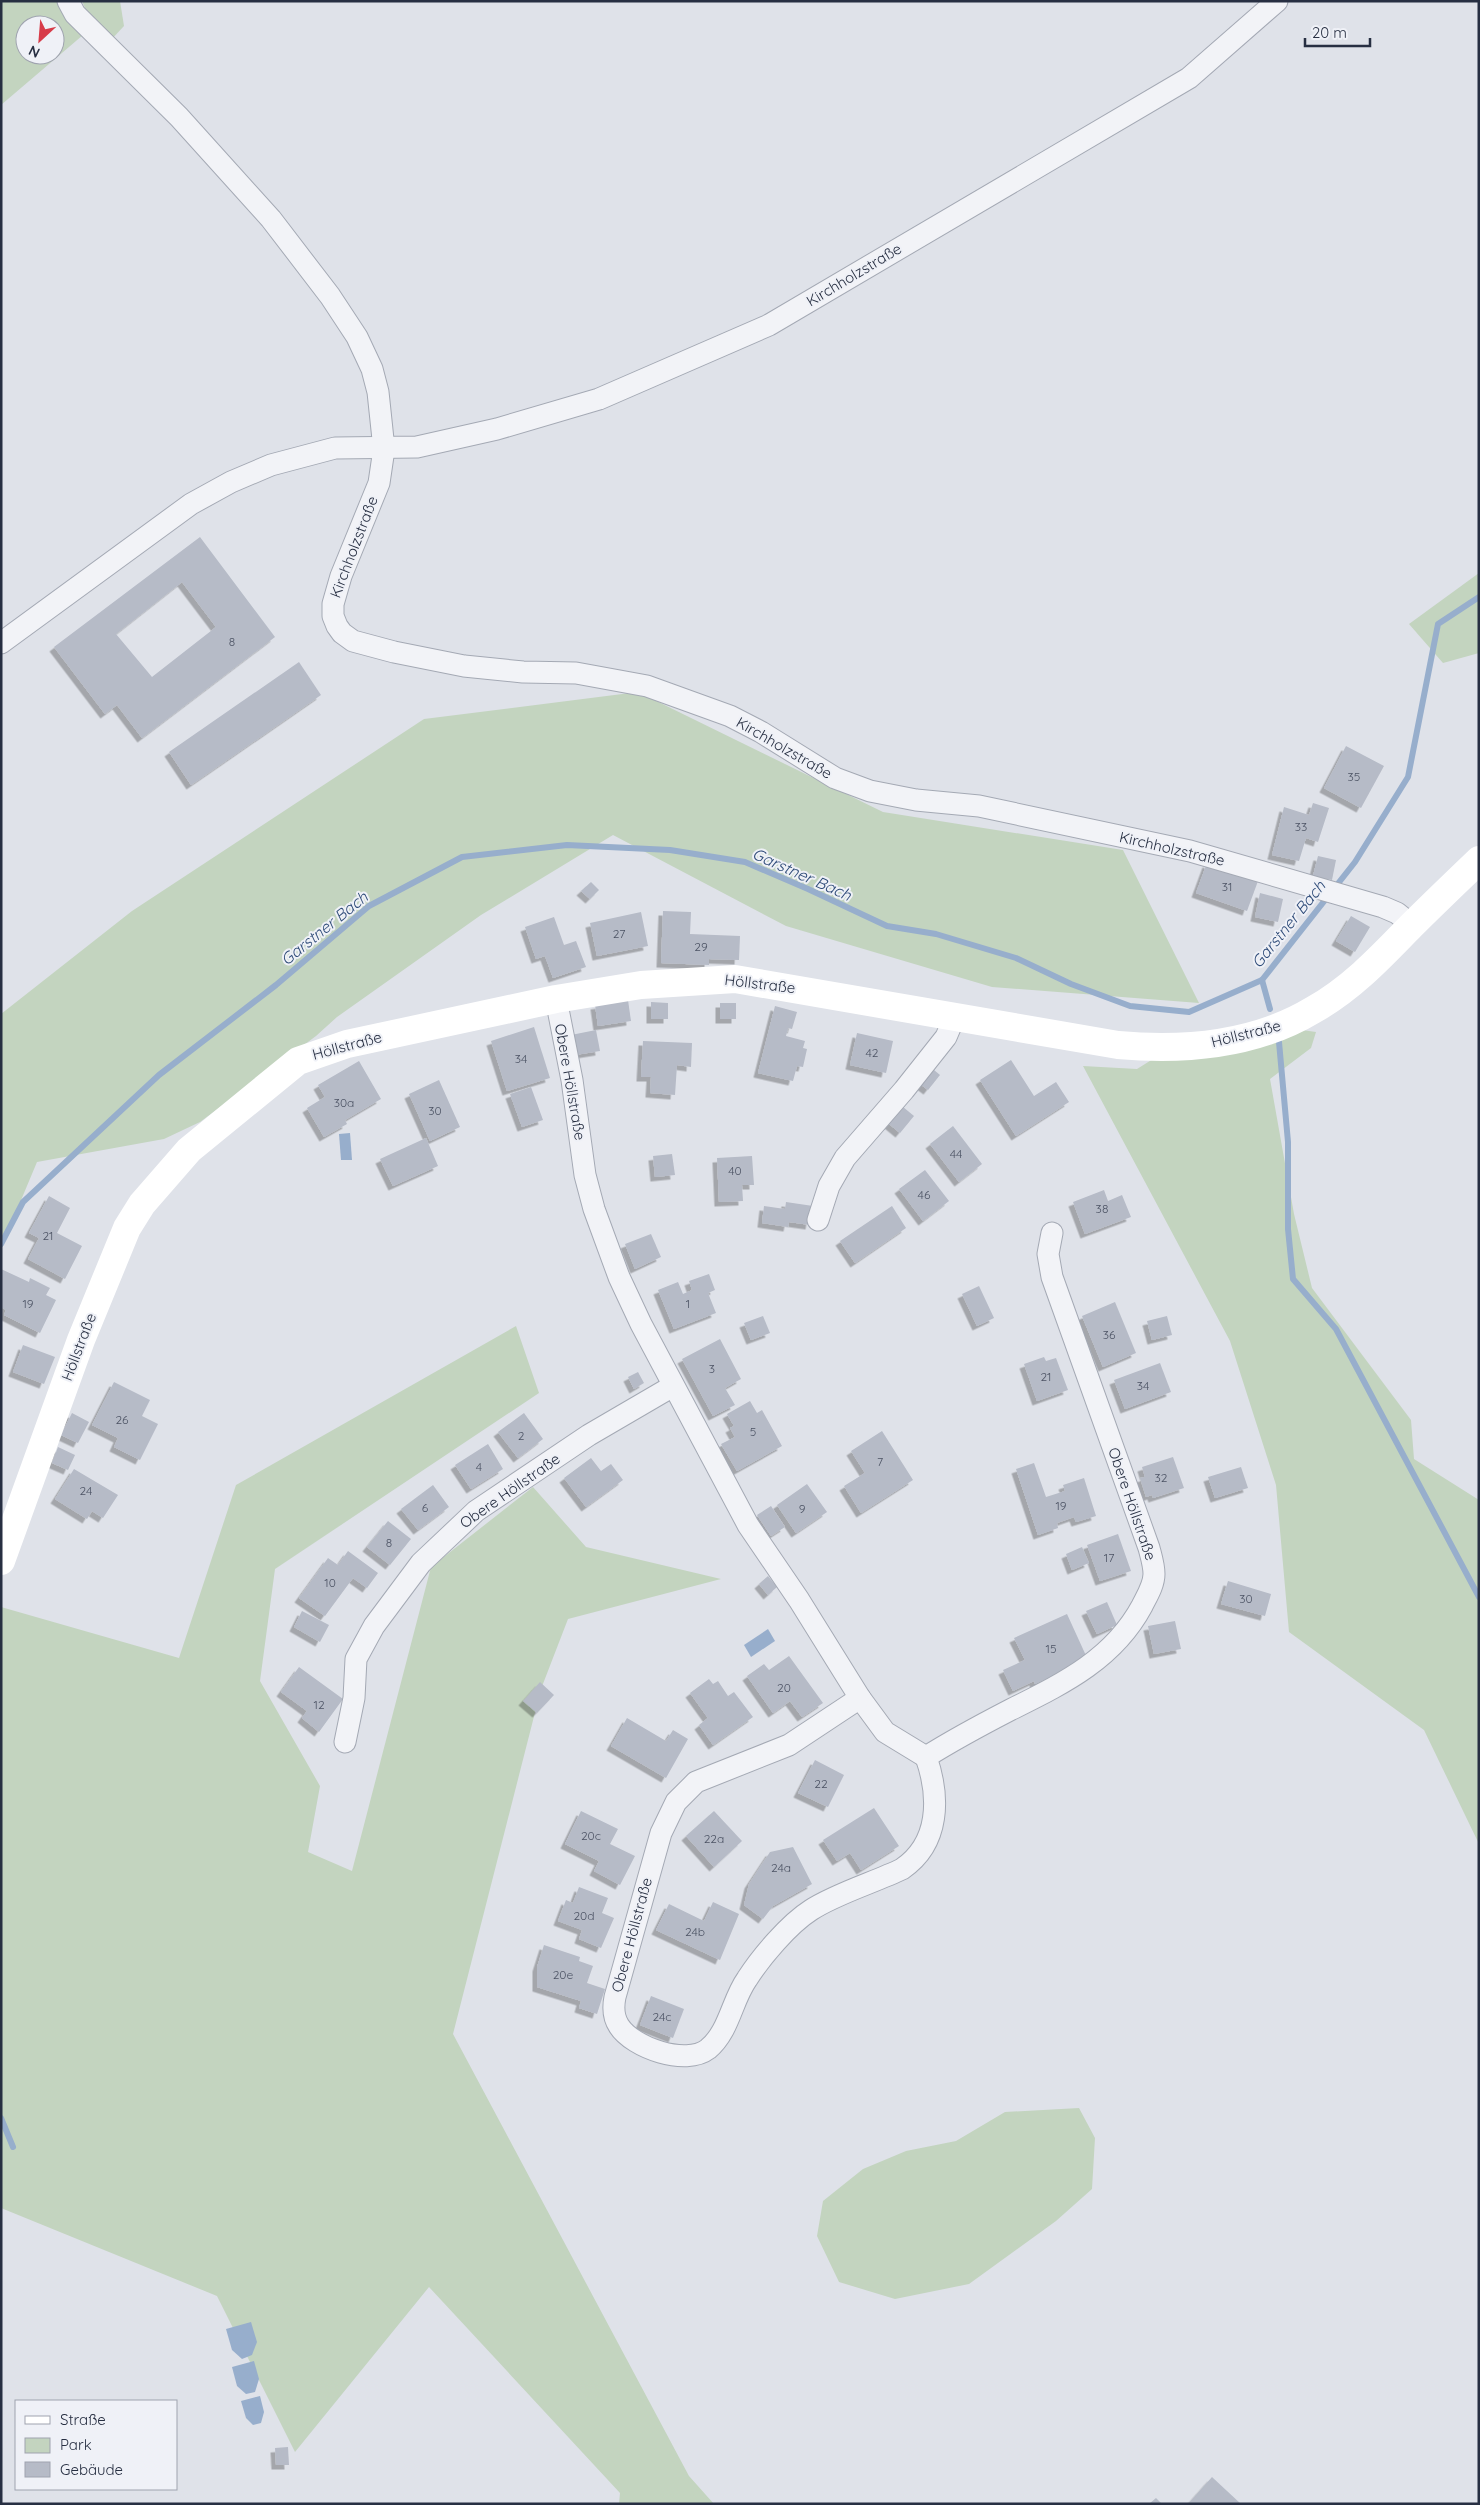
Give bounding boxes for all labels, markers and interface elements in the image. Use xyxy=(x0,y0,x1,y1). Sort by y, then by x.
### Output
north arrow xyxy=(15,15,65,65)
scale bar xyxy=(1305,15,1370,47)
text: 20 m xyxy=(1312,23,1347,42)
text: N xyxy=(26,41,43,62)
street label: Kirchholzstraße xyxy=(803,239,905,310)
street label: Kirchholzstraße xyxy=(325,493,382,600)
house number: 8 xyxy=(229,634,235,649)
street label: Kirchholzstraße xyxy=(733,712,836,783)
house number: 35 xyxy=(1348,769,1360,784)
house number: 33 xyxy=(1295,819,1307,834)
street label: Kirchholzstraße xyxy=(1118,827,1227,870)
water label: Garstner Bach xyxy=(749,843,856,905)
water label: Garstner Bach xyxy=(1247,876,1330,972)
house number: 31 xyxy=(1222,879,1232,894)
water label: Garstner Bach xyxy=(276,886,372,969)
house number: 27 xyxy=(613,926,625,941)
house number: 29 xyxy=(694,939,708,954)
street label: Höllstraße xyxy=(724,970,797,997)
street label: Höllstraße xyxy=(1209,1016,1283,1051)
street label: Obere Höllstraße xyxy=(551,1022,590,1142)
street label: Höllstraße xyxy=(310,1027,384,1064)
house number: 42 xyxy=(866,1045,879,1060)
house number: 34 xyxy=(515,1051,527,1066)
house number: 30a xyxy=(334,1095,354,1110)
house number: 30 xyxy=(428,1103,442,1118)
house number: 44 xyxy=(950,1146,962,1161)
house number: 40 xyxy=(728,1163,742,1178)
house number: 46 xyxy=(918,1187,931,1202)
house number: 38 xyxy=(1096,1201,1108,1216)
house number: 21 xyxy=(42,1228,54,1243)
house number: 19 xyxy=(22,1296,34,1311)
house number: 1 xyxy=(686,1296,690,1311)
street label: Höllstraße xyxy=(57,1310,100,1383)
house number: 36 xyxy=(1103,1327,1116,1342)
house number: 3 xyxy=(709,1361,715,1376)
house number: 21 xyxy=(1040,1369,1052,1384)
house number: 34 xyxy=(1137,1378,1149,1393)
house number: 26 xyxy=(115,1412,129,1427)
house number: 5 xyxy=(750,1424,756,1439)
house number: 2 xyxy=(518,1428,525,1443)
street label: Obere Höllstraße xyxy=(1104,1445,1161,1563)
street label: Obere Höllstraße xyxy=(456,1449,564,1532)
house number: 7 xyxy=(877,1454,883,1469)
house number: 4 xyxy=(476,1459,482,1474)
house number: 32 xyxy=(1155,1470,1168,1485)
house number: 24 xyxy=(80,1483,92,1498)
house number: 19 xyxy=(1055,1498,1067,1513)
house number: 6 xyxy=(422,1500,429,1515)
house number: 9 xyxy=(799,1501,806,1516)
house number: 8 xyxy=(386,1535,392,1550)
house number: 17 xyxy=(1104,1550,1114,1565)
house number: 10 xyxy=(324,1575,336,1590)
house number: 30 xyxy=(1239,1591,1253,1606)
house number: 15 xyxy=(1046,1641,1056,1656)
house number: 20 xyxy=(777,1680,791,1695)
house number: 12 xyxy=(313,1697,325,1712)
house number: 22 xyxy=(814,1776,828,1791)
house number: 20c xyxy=(581,1828,601,1843)
house number: 22a xyxy=(704,1831,724,1846)
house number: 24a xyxy=(771,1860,791,1875)
street label: Obere Höllstraße xyxy=(607,1875,656,1994)
house number: 20d xyxy=(573,1908,595,1923)
house number: 24b xyxy=(685,1924,705,1939)
house number: 20e xyxy=(553,1967,574,1982)
house number: 24c xyxy=(652,2009,672,2024)
legend xyxy=(15,2400,178,2490)
text: Straße xyxy=(60,2410,106,2429)
text: Park xyxy=(60,2435,92,2454)
text: Gebäude xyxy=(60,2460,123,2479)

